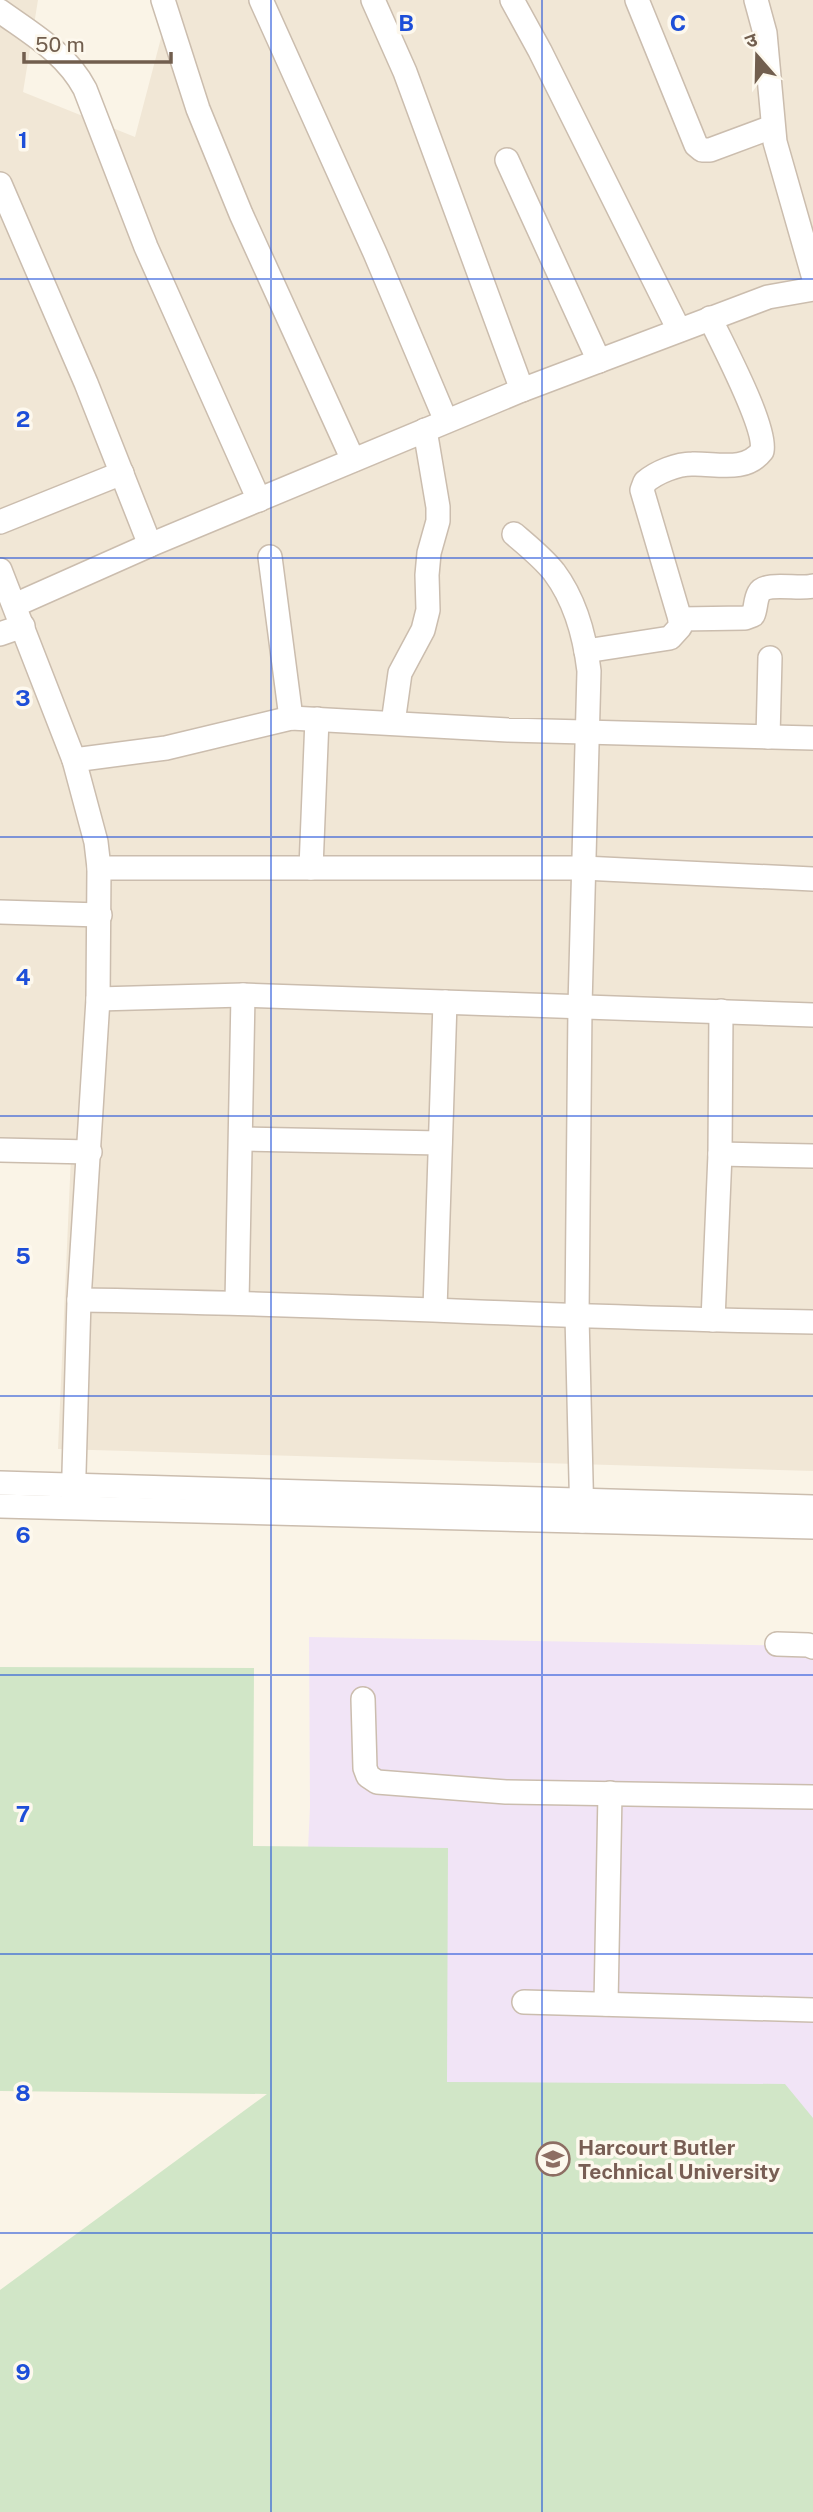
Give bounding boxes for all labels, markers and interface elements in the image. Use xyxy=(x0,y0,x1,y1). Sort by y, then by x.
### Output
text: B xyxy=(398,9,414,36)
text: C xyxy=(670,9,686,36)
scale bar xyxy=(24,21,172,65)
north arrow xyxy=(722,21,792,91)
text: उ xyxy=(742,27,761,52)
text: 50 m xyxy=(35,32,85,57)
text: 1 xyxy=(18,126,28,153)
text: 2 xyxy=(16,405,30,432)
text: 3 xyxy=(15,684,31,711)
text: 4 xyxy=(15,963,31,990)
text: 5 xyxy=(15,1242,31,1269)
text: 6 xyxy=(15,1521,31,1548)
text: 7 xyxy=(16,1800,30,1827)
text: 8 xyxy=(15,2079,31,2106)
place label: Harcourt Butler Technical University xyxy=(578,2135,780,2184)
school or university icon: Harcourt Butler Technical University xyxy=(534,2140,572,2178)
text: 9 xyxy=(15,2358,31,2385)

